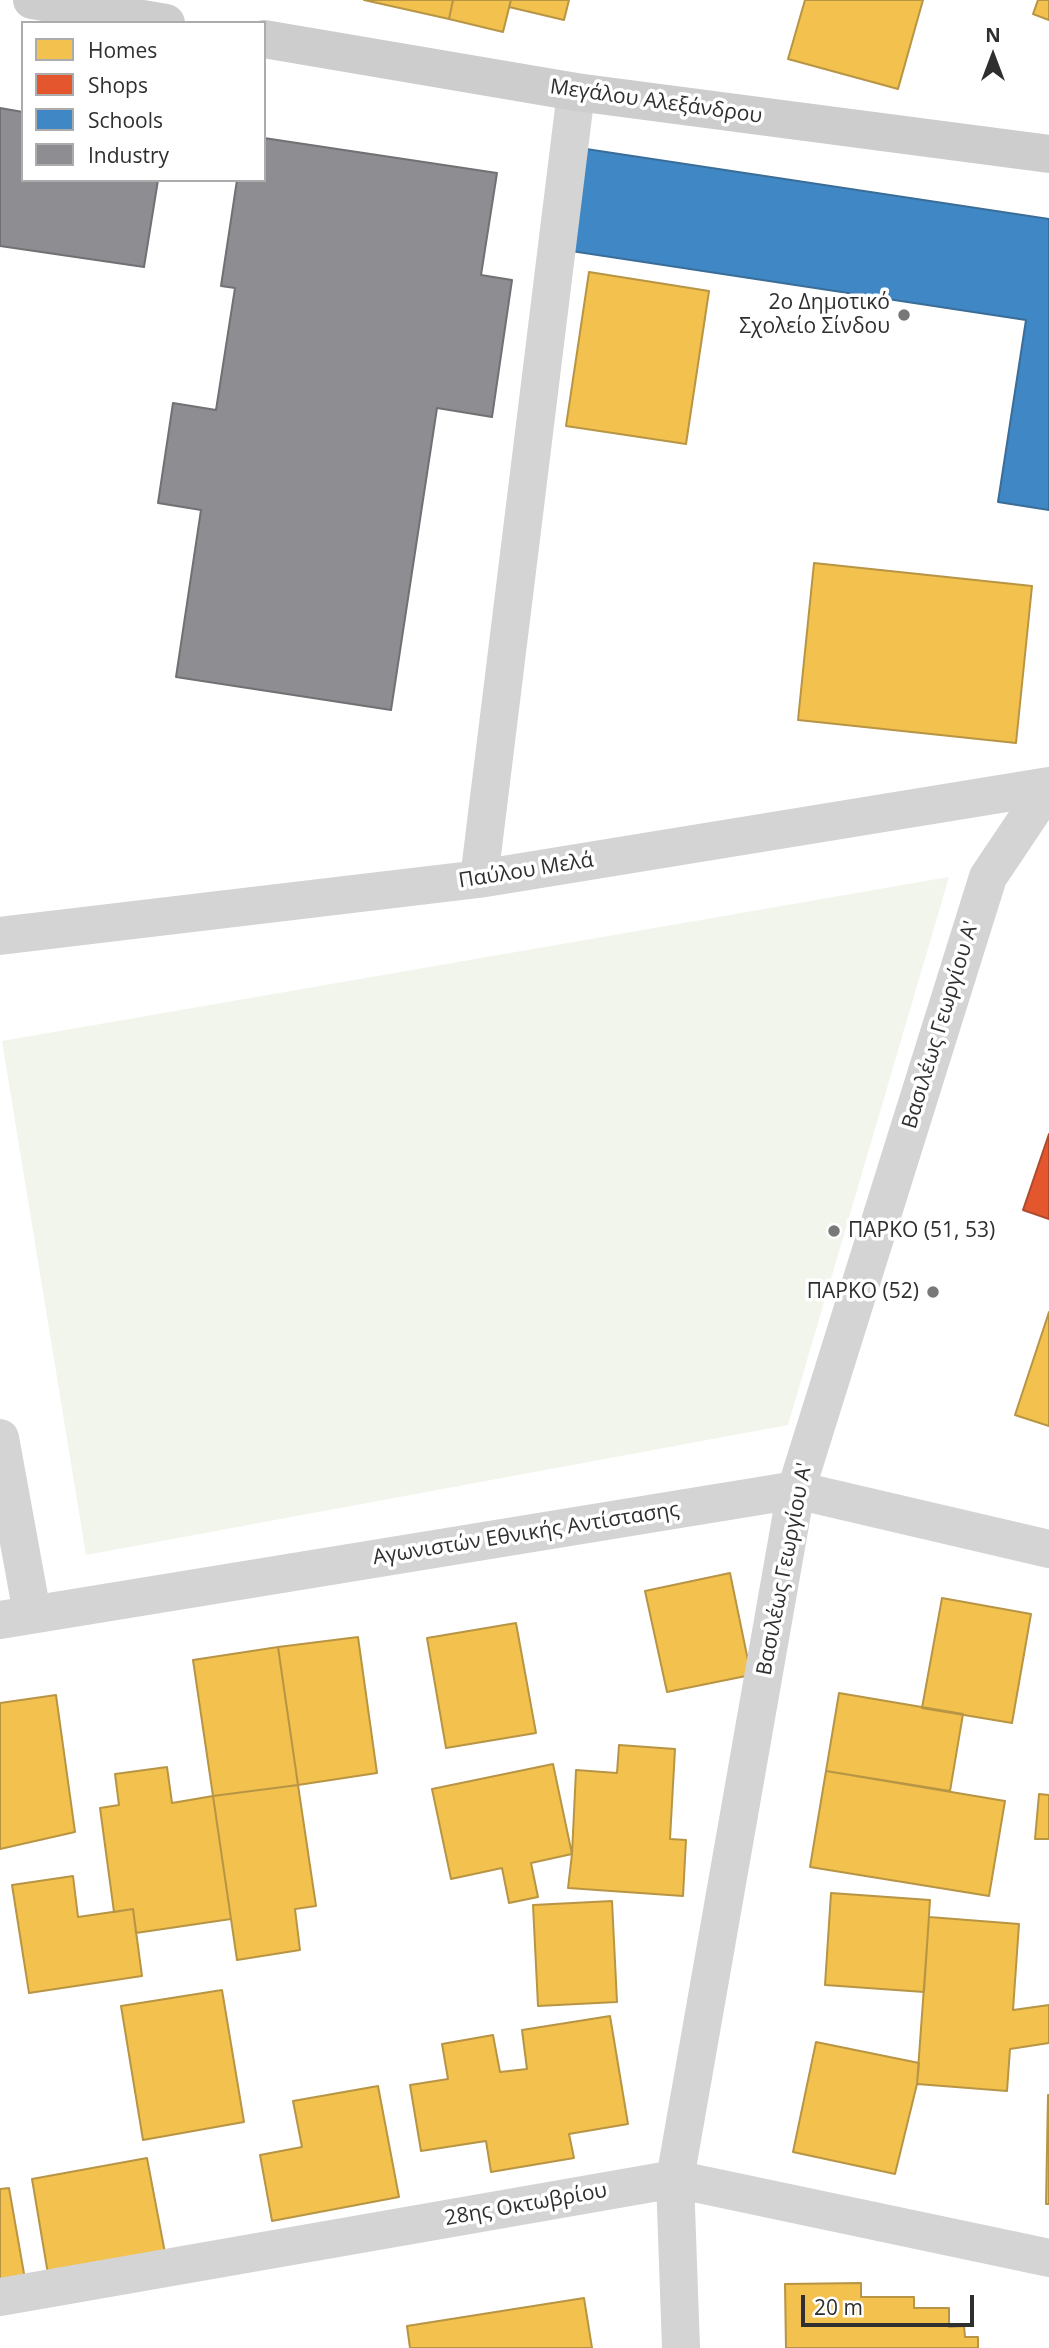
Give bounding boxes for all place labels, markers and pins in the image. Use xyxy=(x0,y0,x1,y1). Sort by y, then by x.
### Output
place label: 2o Δημοτικό Σχολείο Σίνδου xyxy=(739,290,890,340)
marker: 2o Δημοτικό Σχολείο Σίνδου xyxy=(896,307,912,323)
place label: ΠΑΡΚΟ (51, 53) xyxy=(848,1218,995,1244)
marker: ΠΑΡΚΟ (51, 53) xyxy=(826,1223,842,1239)
place label: ΠΑΡΚΟ (52) xyxy=(807,1279,919,1305)
marker: ΠΑΡΚΟ (52) xyxy=(925,1284,941,1300)

